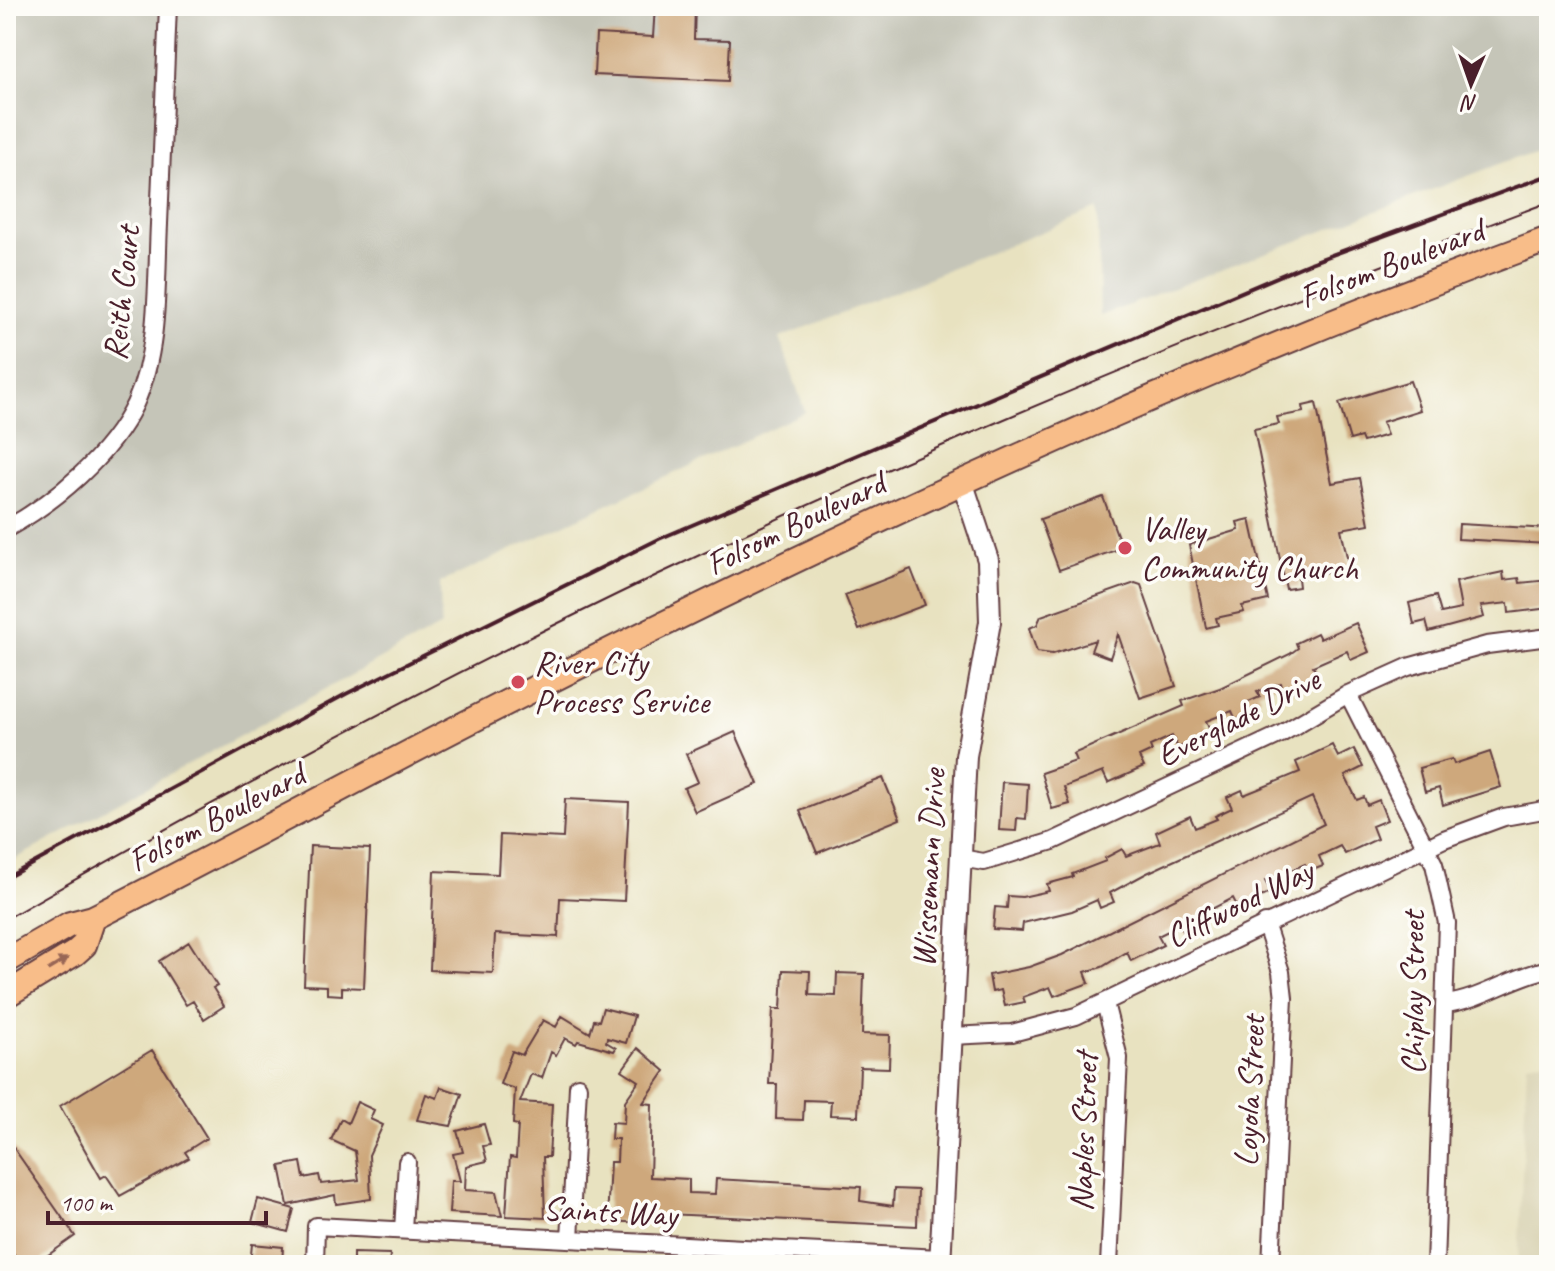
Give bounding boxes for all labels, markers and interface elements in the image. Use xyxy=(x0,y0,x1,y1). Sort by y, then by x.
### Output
north arrow xyxy=(1431,44,1511,124)
text: N xyxy=(1460,89,1478,117)
street label: Folsom Boulevard xyxy=(1293,207,1493,318)
street label: Reith Court xyxy=(93,220,150,362)
street label: Folsom Boulevard xyxy=(699,459,896,585)
place label: Valley Community Church xyxy=(1141,507,1358,589)
marker: Valley Community Church xyxy=(1116,539,1134,557)
place label: River City Process Service xyxy=(534,641,711,723)
street label: Everglade Drive xyxy=(1149,657,1328,776)
marker: River City Process Service xyxy=(509,673,527,691)
street label: Folsom Boulevard xyxy=(120,750,316,881)
street label: Wissemann Drive xyxy=(901,766,955,968)
street label: Cliffwood Way xyxy=(1158,848,1322,957)
street label: Chiplay Street xyxy=(1391,907,1434,1075)
one-way arrow xyxy=(47,957,69,971)
street label: Loyola Street xyxy=(1224,1011,1275,1168)
street label: Naples Street xyxy=(1059,1047,1107,1212)
scale bar xyxy=(48,1175,266,1225)
street label: Saints Way xyxy=(542,1186,680,1236)
text: 100 m xyxy=(60,1188,114,1218)

